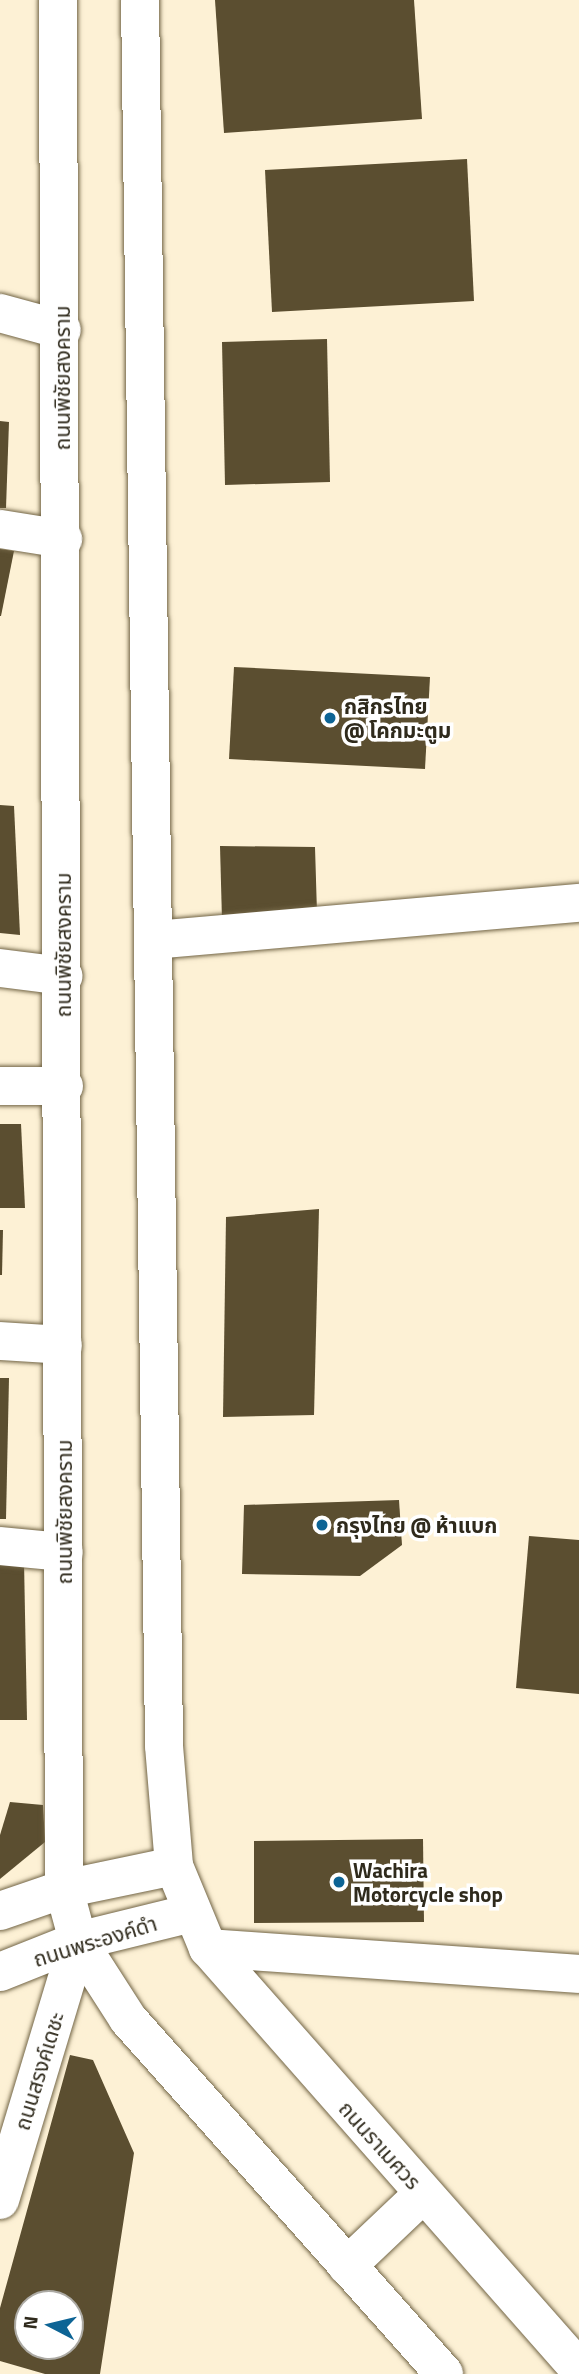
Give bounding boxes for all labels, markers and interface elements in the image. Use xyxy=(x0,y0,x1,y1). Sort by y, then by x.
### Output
street label: ถนนพิชัยสงคราม xyxy=(49,306,75,450)
place label: กสิกรไทย @ โคกมะตูม xyxy=(344,693,451,743)
marker: กสิกรไทย @ โคกมะตูม xyxy=(322,710,338,726)
street label: ถนนพิชัยสงคราม xyxy=(50,873,76,1017)
street label: ถนนพิชัยสงคราม xyxy=(51,1440,77,1584)
place label: กรุงไทย @ ห้าแบก xyxy=(336,1512,497,1538)
marker: กรุงไทย @ ห้าแบก xyxy=(314,1517,330,1533)
place label: Wachira Motorcycle shop xyxy=(353,1857,503,1907)
marker: Wachira Motorcycle shop xyxy=(331,1874,347,1890)
street label: ถนนพระองค์ดำ xyxy=(30,1910,160,1972)
street label: ถนนสรงค์เดชะ xyxy=(9,2009,69,2133)
street label: ถนนราเมศวร xyxy=(334,2096,426,2194)
north arrow xyxy=(14,2290,84,2360)
text: N xyxy=(14,2314,45,2331)

